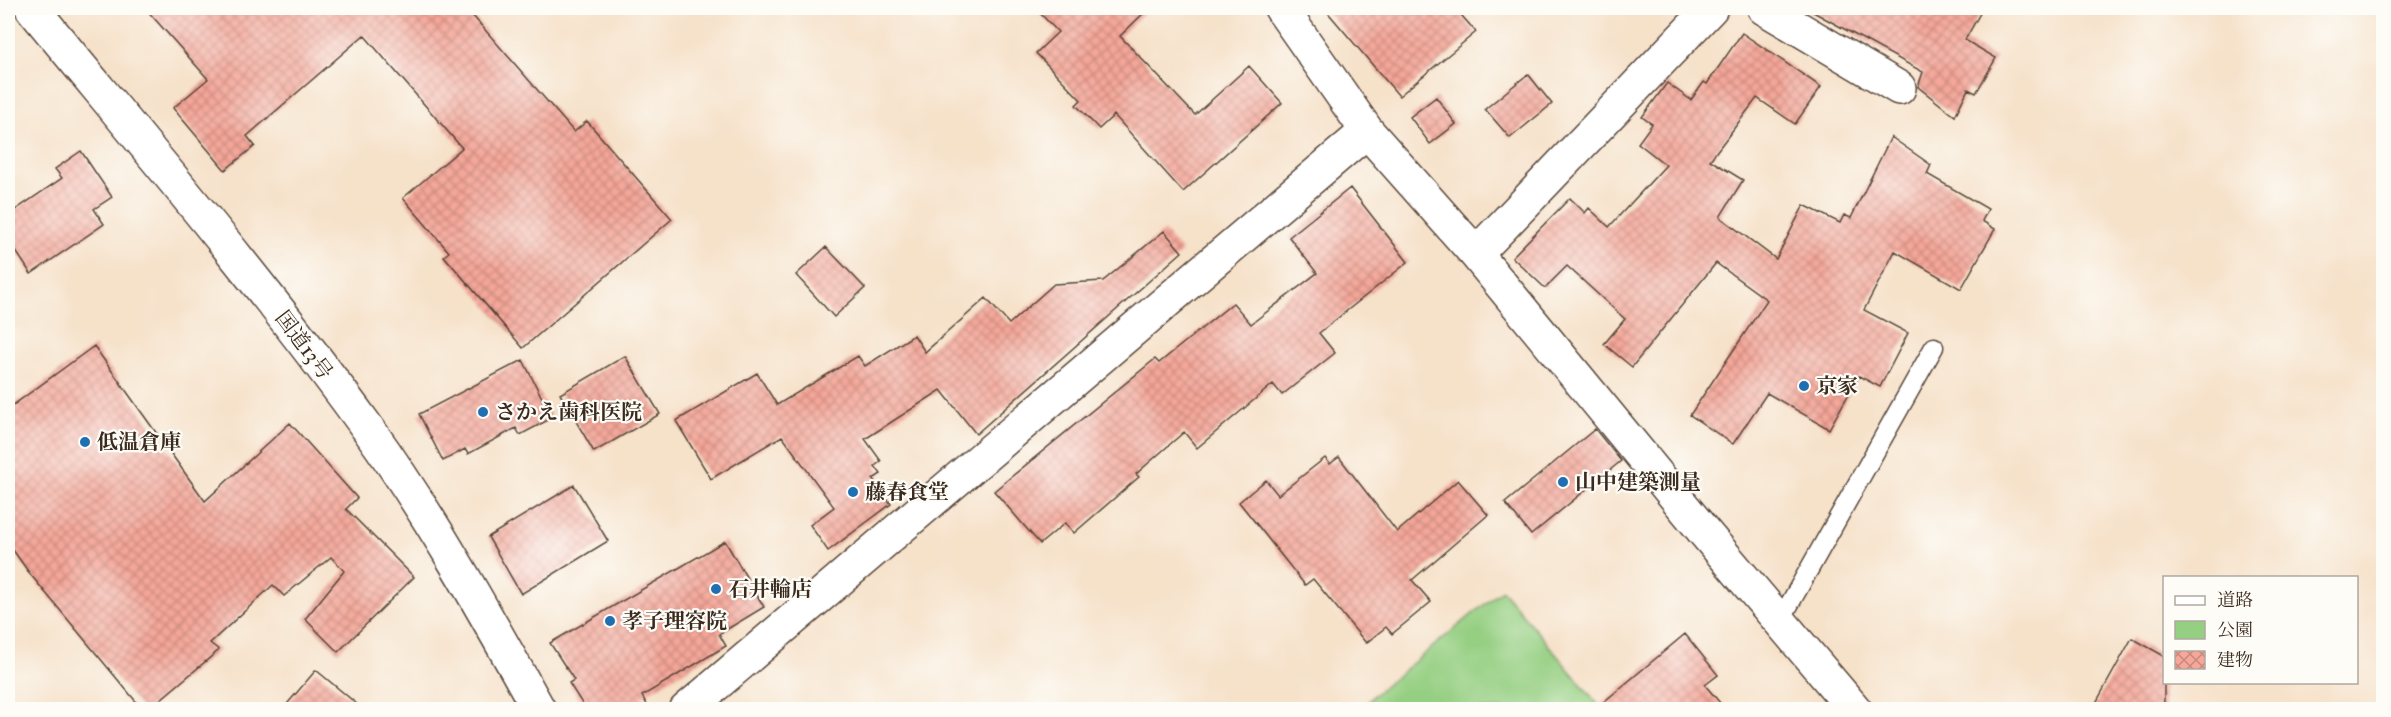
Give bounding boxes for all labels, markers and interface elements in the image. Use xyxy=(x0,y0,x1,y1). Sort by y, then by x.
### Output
street label: 国道13号 xyxy=(270,305,338,385)
place label: 京家 xyxy=(1816,373,1858,399)
marker: 京家 xyxy=(1797,379,1811,393)
place label: さかえ歯科医院 xyxy=(495,399,642,425)
marker: さかえ歯科医院 xyxy=(476,405,490,419)
place label: 低温倉庫 xyxy=(97,429,181,455)
marker: 低温倉庫 xyxy=(78,435,92,449)
place label: 山中建築測量 xyxy=(1575,469,1701,495)
marker: 山中建築測量 xyxy=(1556,475,1570,489)
place label: 藤春食堂 xyxy=(865,479,949,505)
marker: 藤春食堂 xyxy=(846,485,860,499)
place label: 石井輪店 xyxy=(728,576,812,602)
legend xyxy=(2163,576,2358,684)
marker: 石井輪店 xyxy=(709,582,723,596)
text: 道路 xyxy=(2217,589,2253,611)
place label: 孝子理容院 xyxy=(622,608,727,634)
marker: 孝子理容院 xyxy=(603,614,617,628)
text: 公園 xyxy=(2217,619,2253,641)
text: 建物 xyxy=(2217,649,2253,671)

